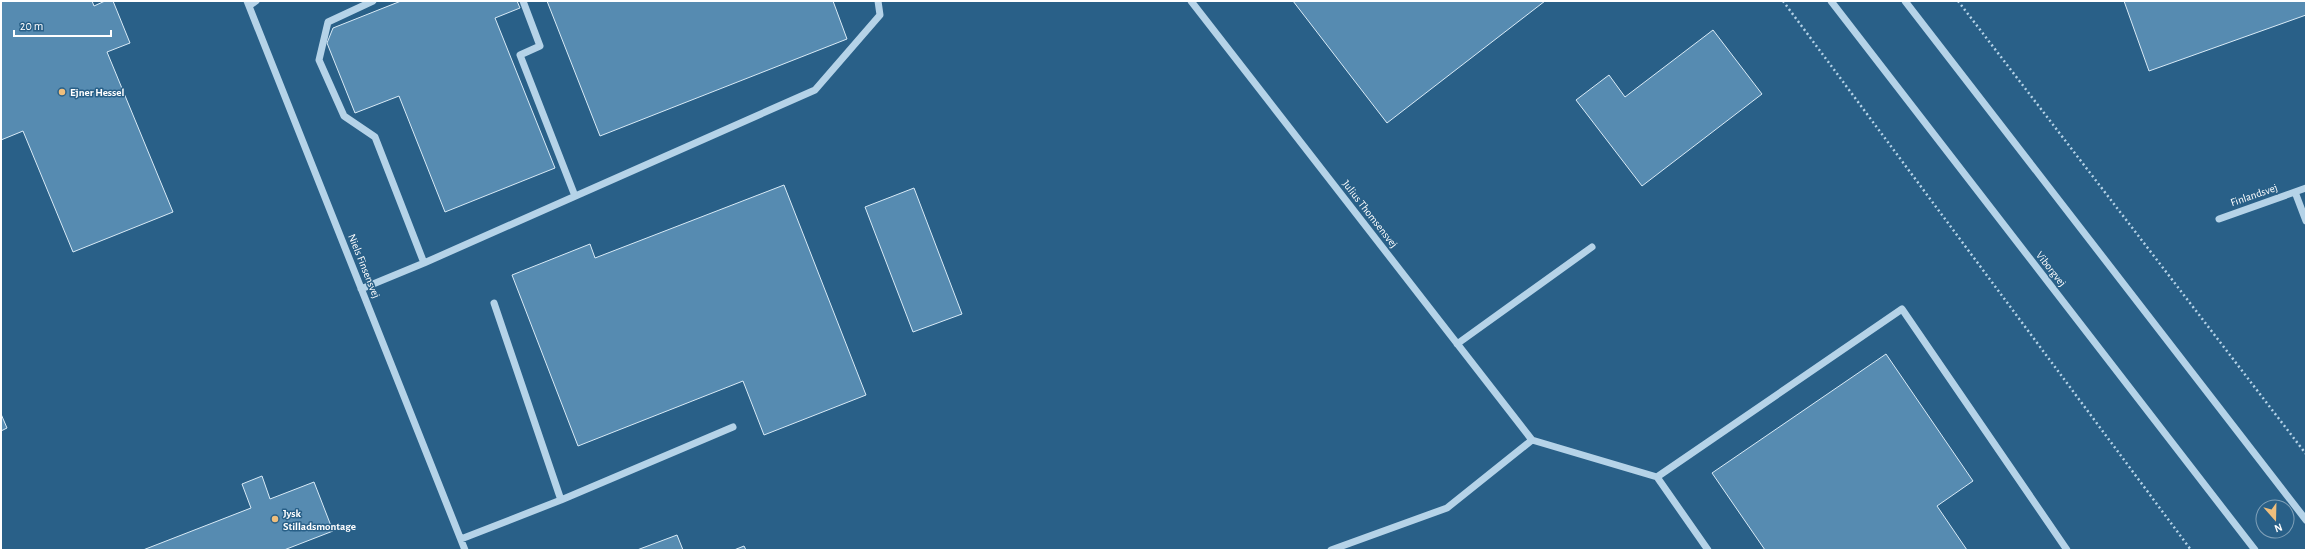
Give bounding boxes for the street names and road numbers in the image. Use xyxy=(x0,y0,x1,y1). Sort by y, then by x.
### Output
street label: Julius Thomsensvej xyxy=(1340,178,1400,250)
street label: Finlandsvej xyxy=(2229,182,2279,208)
street label: Niels Finsensvej xyxy=(346,232,382,300)
street label: Viborgvej xyxy=(2034,249,2068,289)

